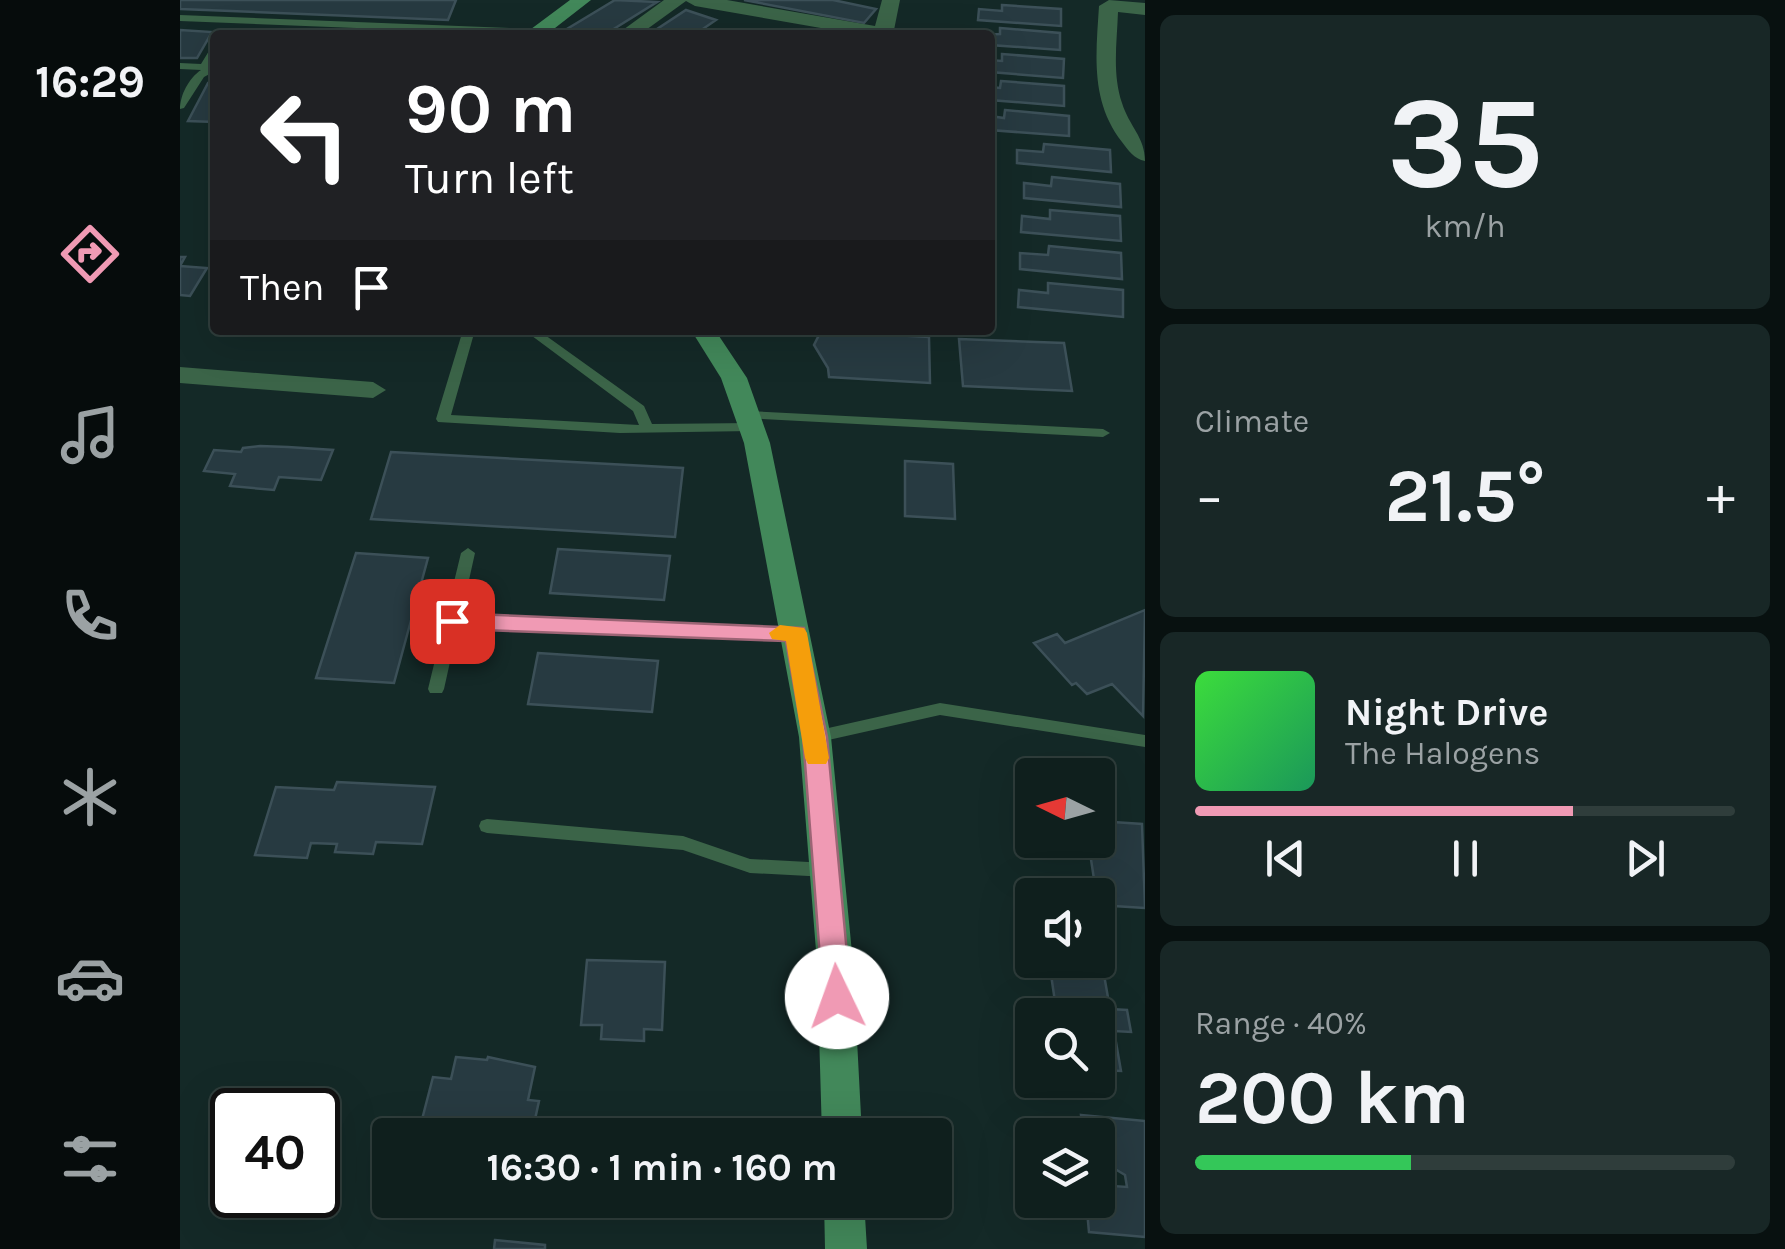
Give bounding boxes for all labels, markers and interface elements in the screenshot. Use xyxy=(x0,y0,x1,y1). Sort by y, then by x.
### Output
text: 16:29 xyxy=(35,56,145,108)
text: 35 xyxy=(1387,67,1543,219)
text: 90 m xyxy=(405,68,576,150)
icon: left xyxy=(240,70,370,200)
text: Turn left xyxy=(405,152,574,204)
text: km/h xyxy=(1424,208,1506,245)
icon: directions xyxy=(55,219,125,289)
icon: arrive xyxy=(344,260,399,315)
text: Then xyxy=(240,265,324,310)
icon: music xyxy=(55,400,125,470)
text: Climate xyxy=(1195,403,1309,440)
text: 21.5° xyxy=(1384,452,1546,540)
text: − xyxy=(1195,464,1224,528)
text: + xyxy=(1706,464,1735,528)
pin xyxy=(410,579,495,664)
icon: phone xyxy=(55,581,125,651)
icon: arrive xyxy=(425,594,480,649)
text: Night Drive xyxy=(1345,690,1548,735)
text: The Halogens xyxy=(1345,735,1540,772)
north arrow xyxy=(1015,758,1115,858)
map controls xyxy=(1015,758,1115,1218)
icon: climate xyxy=(55,762,125,832)
icon: previous xyxy=(1258,831,1313,886)
icon: pause xyxy=(1438,831,1493,886)
icon: next xyxy=(1618,831,1673,886)
button: sound xyxy=(1015,878,1115,978)
icon: car xyxy=(55,943,125,1013)
position arrow xyxy=(785,945,889,1049)
button: search xyxy=(1015,998,1115,1098)
text: Range · 40% xyxy=(1195,1005,1367,1042)
text: 200 km xyxy=(1195,1054,1470,1142)
speed limit sign: 40 xyxy=(210,1088,340,1218)
button: layers xyxy=(1015,1118,1115,1218)
icon: filters xyxy=(55,1124,125,1194)
text: 16:30 · 1 min · 160 m xyxy=(486,1145,838,1190)

